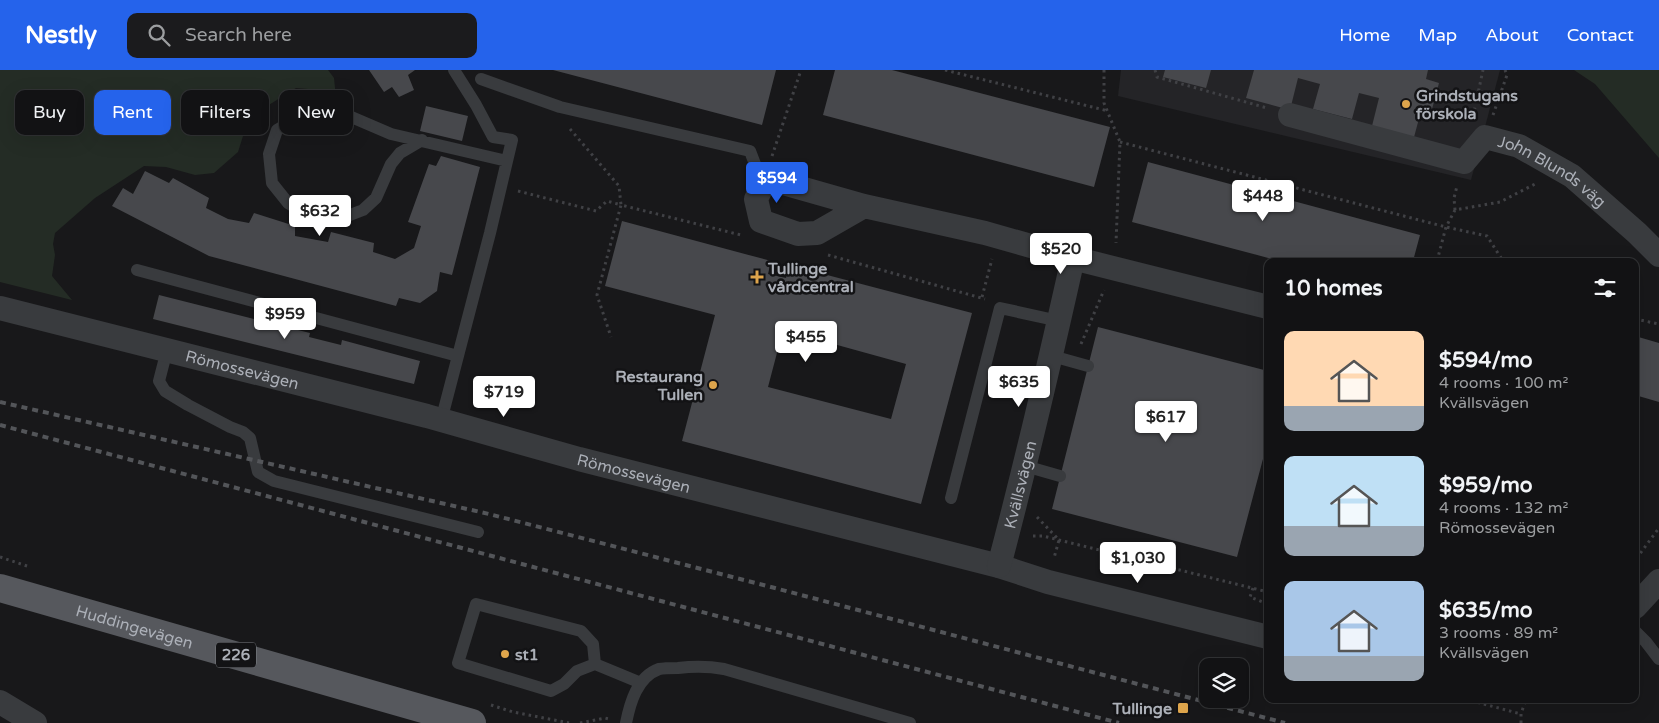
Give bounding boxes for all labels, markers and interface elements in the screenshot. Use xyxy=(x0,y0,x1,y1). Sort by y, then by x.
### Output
search box xyxy=(127,13,477,58)
text: Nestly xyxy=(25,21,97,50)
icon: search xyxy=(145,21,173,49)
text: Search here xyxy=(185,24,292,46)
text: Home xyxy=(1339,24,1390,46)
text: Map xyxy=(1418,24,1457,46)
text: About xyxy=(1485,24,1539,46)
text: Contact xyxy=(1567,24,1634,46)
place label: Grindstugans förskola xyxy=(1415,86,1518,124)
chip: Buy xyxy=(15,90,84,135)
chip: Rent xyxy=(94,90,171,135)
chip: Filters xyxy=(181,90,269,135)
chip: New xyxy=(279,90,353,135)
marker: Grindstugans förskola xyxy=(1400,98,1412,110)
street label: John Blunds väg xyxy=(1495,132,1610,212)
pin: $594 xyxy=(747,162,807,204)
text: $594 xyxy=(757,168,797,188)
pin: $448 xyxy=(1233,180,1293,222)
text: $448 xyxy=(1243,186,1283,206)
pin: $632 xyxy=(290,194,350,237)
text: $632 xyxy=(300,201,340,221)
pin: $520 xyxy=(1031,232,1091,275)
text: $520 xyxy=(1041,239,1081,259)
place label: Tullinge vårdcentral xyxy=(767,259,854,297)
marker: Tullinge vårdcentral xyxy=(750,270,764,284)
icon: filters xyxy=(1591,274,1619,302)
text: 10 homes xyxy=(1284,276,1383,301)
pin: $959 xyxy=(255,298,315,340)
text: $959 xyxy=(265,304,305,324)
pin: $455 xyxy=(776,320,836,363)
text: $455 xyxy=(786,327,826,347)
street label: Römossevägen xyxy=(183,346,301,394)
text: $594/mo xyxy=(1439,348,1533,373)
icon: home xyxy=(1324,351,1384,411)
pin: $635 xyxy=(989,366,1049,408)
place label: Restaurang Tullen xyxy=(615,367,703,405)
text: $635 xyxy=(999,372,1039,392)
text: 4 rooms · 100 m² xyxy=(1439,373,1568,393)
pin: $719 xyxy=(474,376,534,418)
marker: Restaurang Tullen xyxy=(707,379,719,391)
text: $719 xyxy=(484,382,524,402)
text: Kvällsvägen xyxy=(1439,393,1529,413)
pin: $617 xyxy=(1136,400,1196,443)
text: $617 xyxy=(1146,407,1186,427)
street label: Kvällsvägen xyxy=(1000,439,1041,531)
street label: Römossevägen xyxy=(575,450,692,498)
text: $959/mo xyxy=(1439,473,1533,498)
icon: home xyxy=(1324,476,1384,536)
text: 4 rooms · 132 m² xyxy=(1439,498,1568,518)
text: Römossevägen xyxy=(1439,518,1555,538)
pin: $1,030 xyxy=(1097,542,1179,584)
text: $1,030 xyxy=(1111,548,1165,568)
text: $635/mo xyxy=(1439,598,1533,623)
street label: Huddingevägen xyxy=(73,601,195,654)
icon: home xyxy=(1324,601,1384,661)
text: 3 rooms · 89 m² xyxy=(1439,623,1558,643)
road number: 226 xyxy=(216,642,256,668)
text: Kvällsvägen xyxy=(1439,643,1529,663)
place label: st1 xyxy=(515,645,539,665)
marker: st1 xyxy=(499,648,511,660)
map controls xyxy=(1199,658,1249,708)
button: layers xyxy=(1199,658,1249,708)
place label: Tullinge xyxy=(1112,699,1172,719)
marker: Tullinge xyxy=(1176,701,1190,715)

